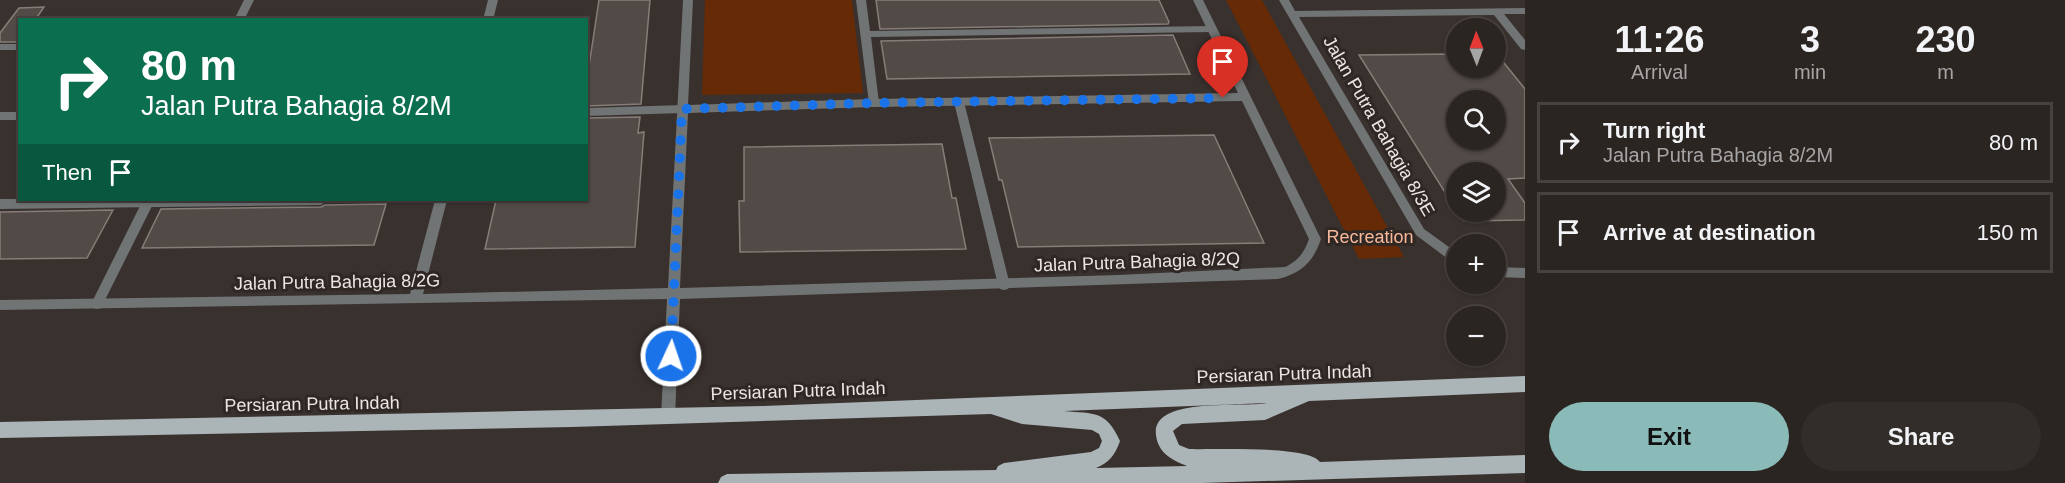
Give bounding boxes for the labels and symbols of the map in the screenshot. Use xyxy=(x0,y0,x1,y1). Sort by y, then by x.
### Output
north arrow xyxy=(1446,18,1506,78)
street label: Jalan Putra Bahagia 8/3E xyxy=(1319,33,1439,219)
pin xyxy=(1197,36,1248,98)
park label: Recreation xyxy=(1326,227,1414,247)
street label: Jalan Putra Bahagia 8/2Q xyxy=(1034,248,1240,276)
street label: Jalan Putra Bahagia 8/2G xyxy=(234,270,440,294)
position arrow xyxy=(639,324,703,388)
street label: Persiaran Putra Indah xyxy=(1196,361,1372,387)
street label: Persiaran Putra Indah xyxy=(710,378,886,404)
street label: Persiaran Putra Indah xyxy=(224,392,400,416)

